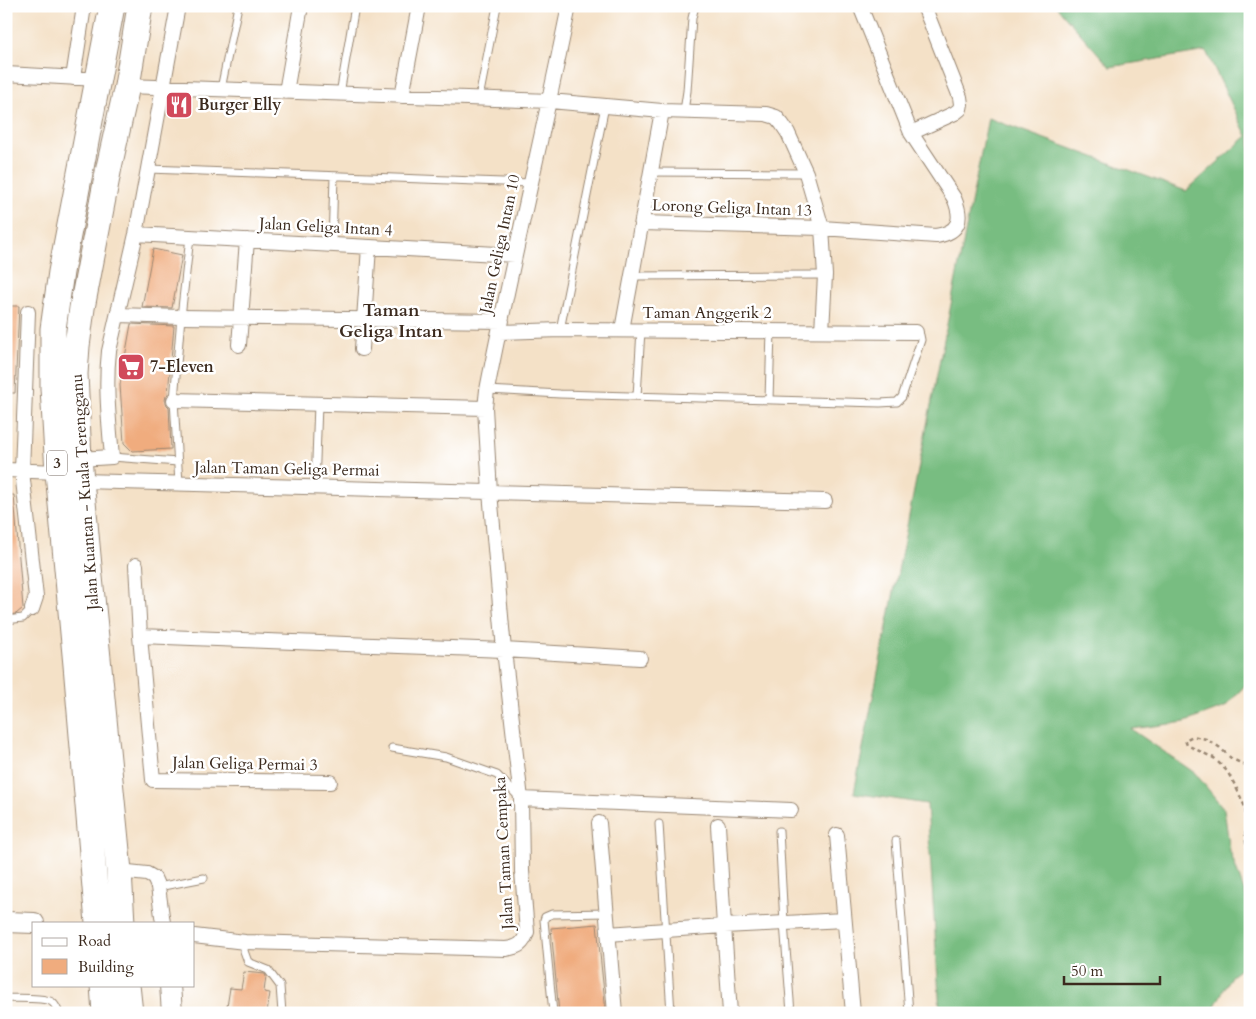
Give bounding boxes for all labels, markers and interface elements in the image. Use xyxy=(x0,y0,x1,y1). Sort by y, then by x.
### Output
restaurant icon: Burger Elly xyxy=(164,90,194,120)
place label: Burger Elly xyxy=(198,94,281,116)
street label: Jalan Geliga Intan 10 xyxy=(474,172,525,318)
street label: Lorong Geliga Intan 13 xyxy=(652,194,812,222)
street label: Jalan Geliga Intan 4 xyxy=(257,212,393,241)
district label: Taman Geliga Intan xyxy=(339,298,443,344)
street label: Taman Anggerik 2 xyxy=(642,302,772,324)
supermarket icon: 7-Eleven xyxy=(116,352,146,382)
place label: 7-Eleven xyxy=(150,356,214,378)
street label: Jalan Kuantan - Kuala Terengganu xyxy=(66,373,104,613)
road number: 3 xyxy=(47,450,67,476)
street label: Jalan Taman Geliga Permai xyxy=(192,456,380,482)
street label: Jalan Geliga Permai 3 xyxy=(170,752,318,776)
street label: Jalan Taman Cempaka xyxy=(489,776,519,932)
legend xyxy=(32,922,195,986)
text: Road xyxy=(78,931,111,951)
scale bar xyxy=(1064,954,1160,986)
text: Building xyxy=(78,957,134,977)
text: 50 m xyxy=(1071,961,1103,981)

